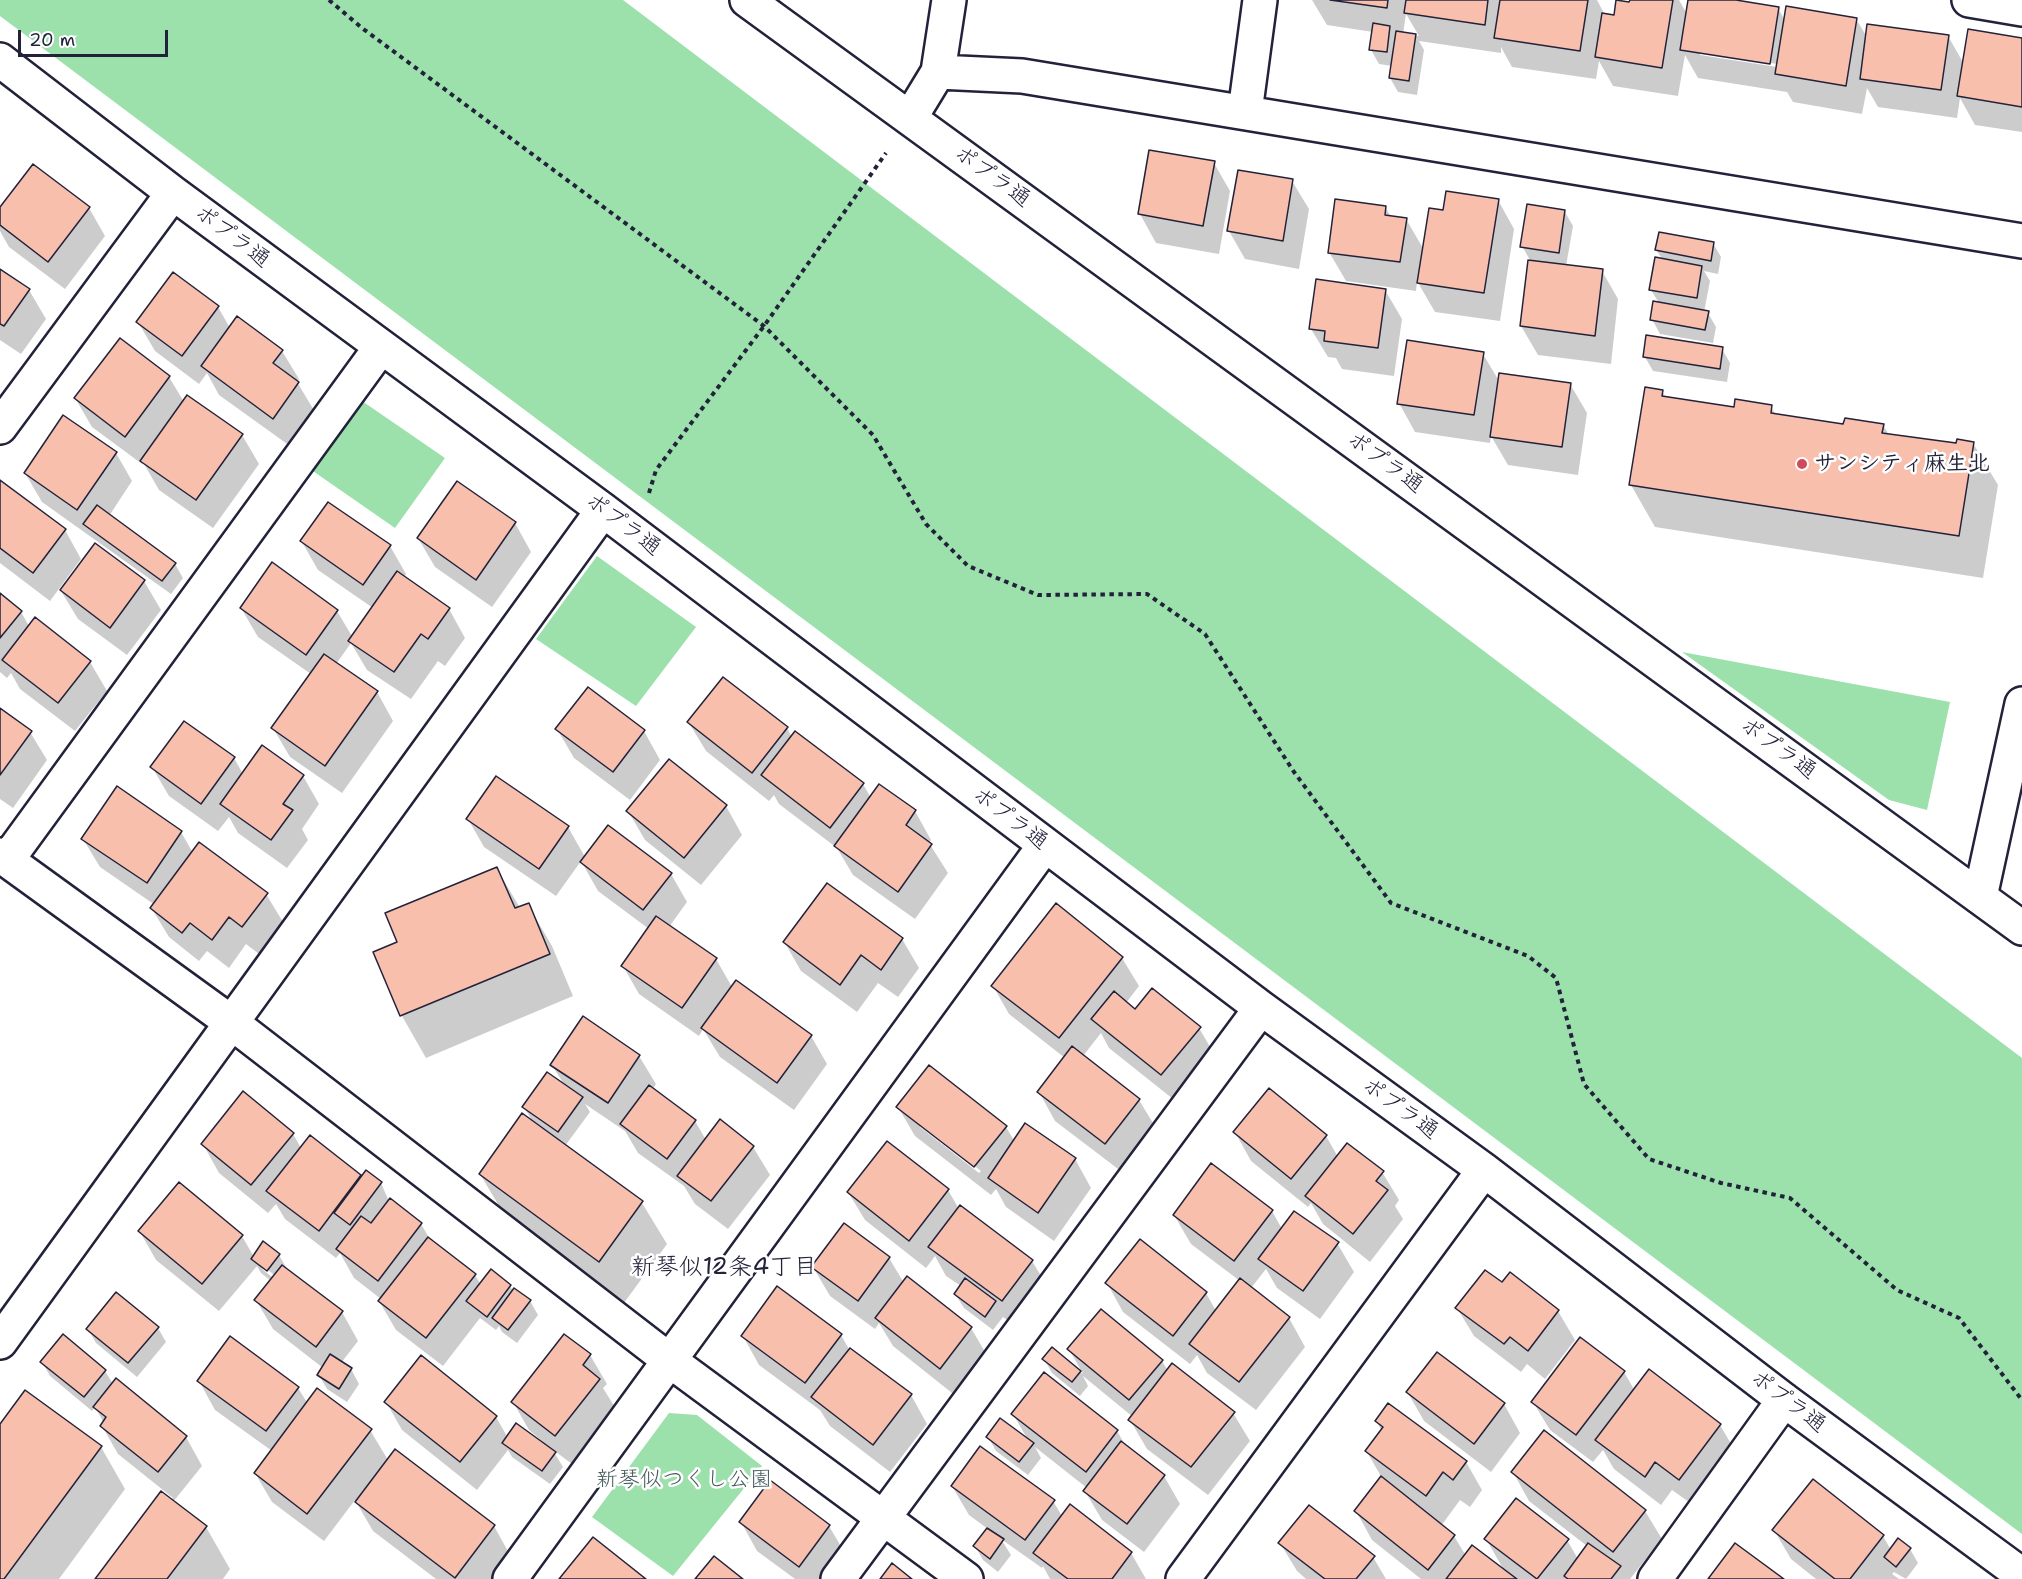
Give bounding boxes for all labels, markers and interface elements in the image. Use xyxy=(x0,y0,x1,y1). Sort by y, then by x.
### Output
scale bar xyxy=(21,18,171,56)
text: 20 m xyxy=(29,28,75,52)
street label: ポプラ通 xyxy=(949,140,1035,214)
street label: ポプラ通 xyxy=(189,200,275,274)
street label: ポプラ通 xyxy=(1342,426,1428,500)
place label: サンシティ麻生北 xyxy=(1814,451,1990,477)
marker: サンシティ麻生北 xyxy=(1795,457,1809,471)
street label: ポプラ通 xyxy=(580,488,666,562)
street label: ポプラ通 xyxy=(1735,712,1821,786)
street label: ポプラ通 xyxy=(967,782,1053,856)
street label: ポプラ通 xyxy=(1357,1072,1443,1146)
district label: 新琴似12条4丁目 xyxy=(631,1254,817,1282)
street label: ポプラ通 xyxy=(1745,1365,1831,1439)
park label: 新琴似つくし公園 xyxy=(596,1467,772,1493)

